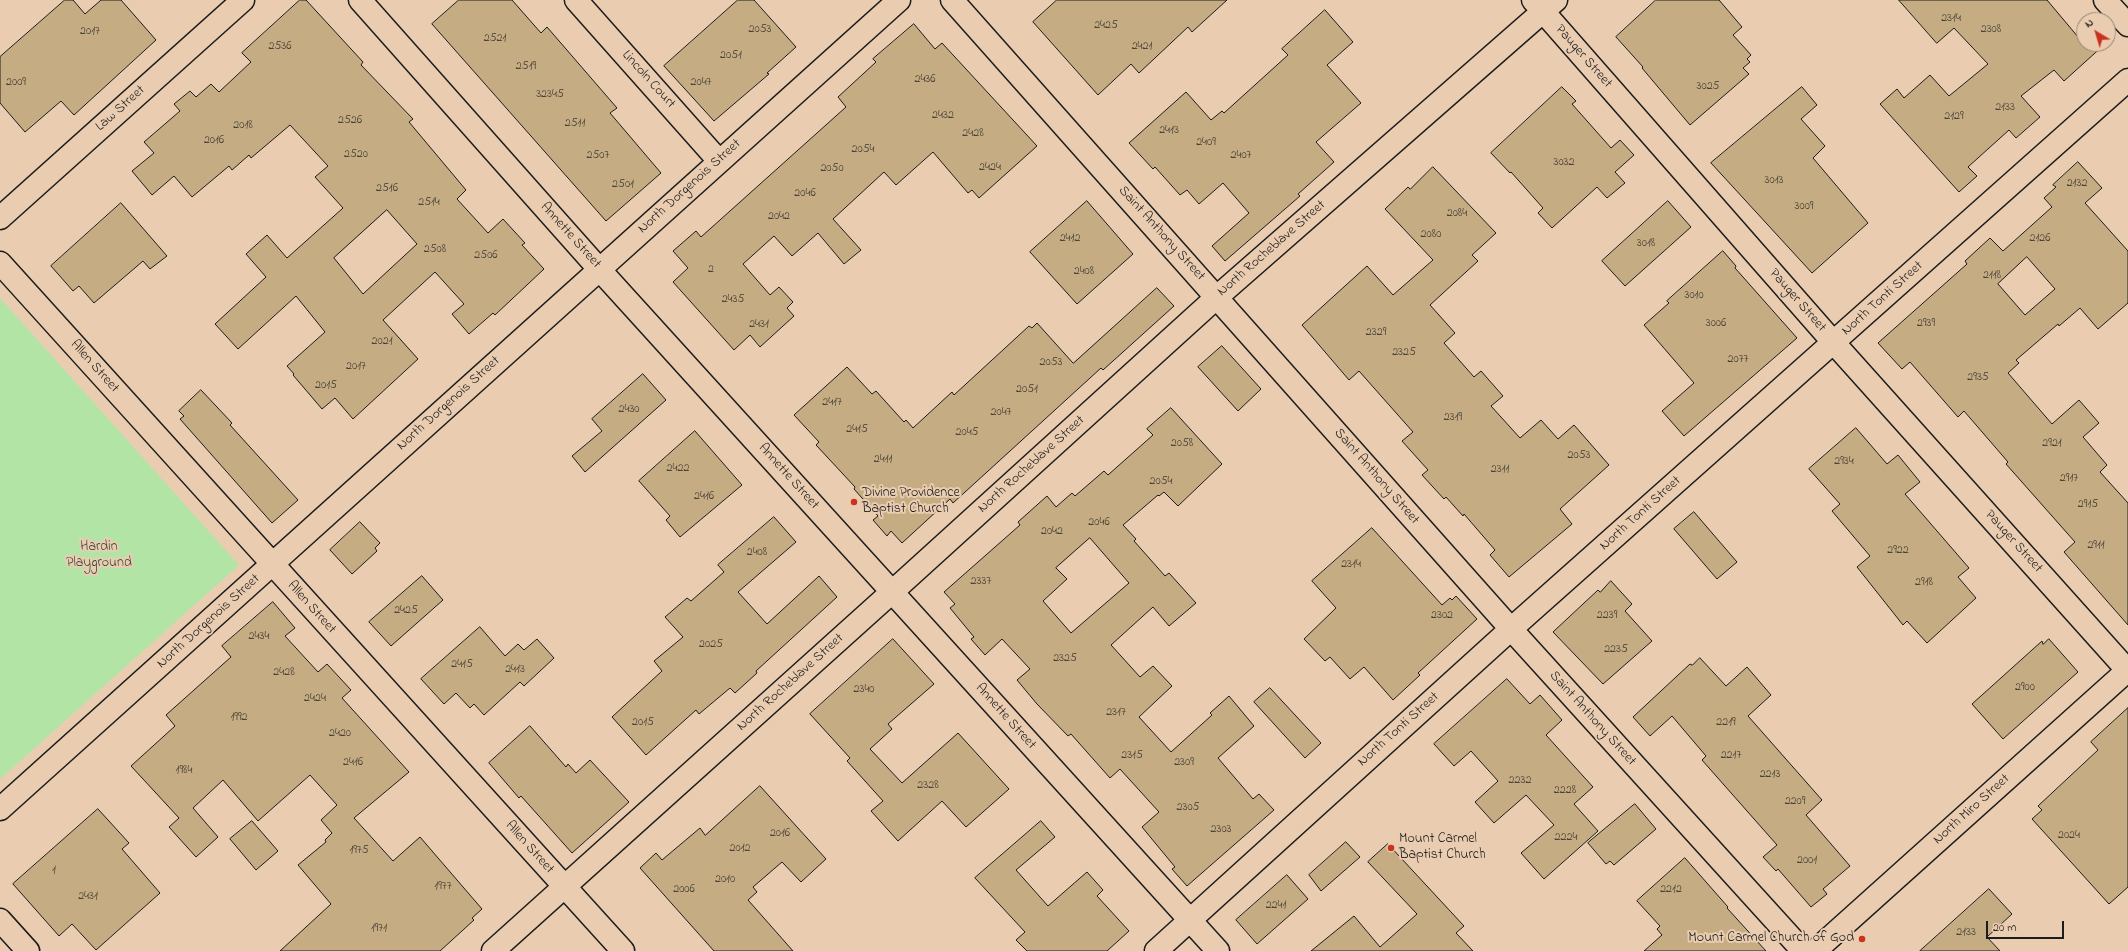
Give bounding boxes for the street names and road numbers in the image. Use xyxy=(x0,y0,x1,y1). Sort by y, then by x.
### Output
street label: Pauger Street xyxy=(1551,22,1615,92)
street label: Lincoln Court xyxy=(618,47,678,113)
street label: Law Street xyxy=(93,82,149,136)
street label: North Dorgenois Street xyxy=(635,136,745,238)
street label: Saint Anthony Street xyxy=(1114,183,1208,285)
street label: North Rocheblave Street xyxy=(1214,197,1330,301)
street label: Annette Street xyxy=(536,199,604,273)
street label: North Tonti Street xyxy=(1839,258,1927,340)
street label: Pauger Street xyxy=(1765,266,1829,336)
street label: Allen Street xyxy=(66,337,122,397)
street label: North Dorgenois Street xyxy=(394,353,504,455)
street label: North Rocheblave Street xyxy=(975,413,1089,517)
street label: Saint Anthony Street xyxy=(1330,426,1422,528)
street label: Annette Street xyxy=(754,440,822,514)
street label: North Tonti Street xyxy=(1597,473,1685,555)
street label: Pauger Street xyxy=(1980,507,2046,577)
street label: North Dorgenois Street xyxy=(154,571,264,673)
street label: Allen Street xyxy=(283,578,339,638)
street label: North Rocheblave Street xyxy=(734,631,848,735)
street label: Saint Anthony Street xyxy=(1545,668,1639,770)
street label: Annette Street xyxy=(971,680,1039,754)
street label: North Tonti Street xyxy=(1355,689,1443,771)
street label: North Miro Street xyxy=(1930,771,2014,849)
street label: Allen Street xyxy=(501,818,557,878)

